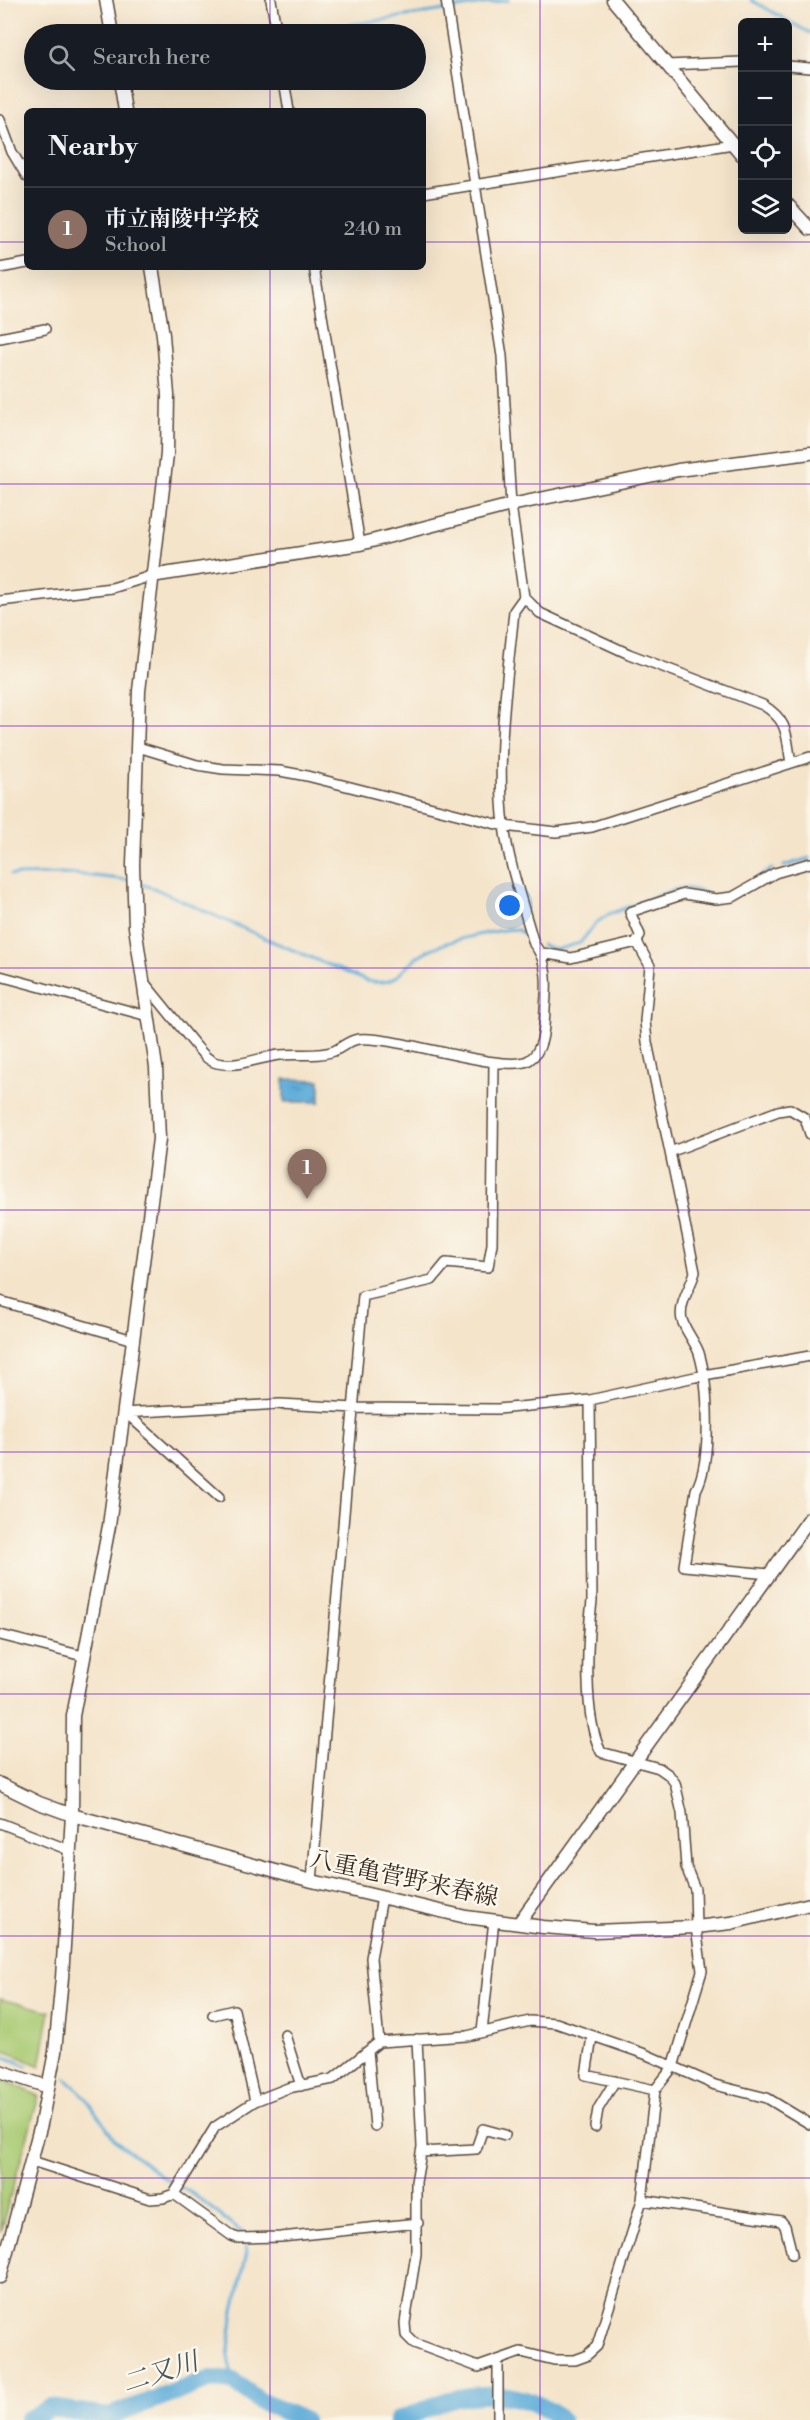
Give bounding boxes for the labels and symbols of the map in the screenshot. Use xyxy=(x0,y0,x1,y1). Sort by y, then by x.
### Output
your location xyxy=(495,891,524,920)
pin: 1 xyxy=(288,1150,326,1199)
street label: 八重亀菅野来春線 xyxy=(307,1844,501,1914)
water label: 二又川 xyxy=(118,2345,205,2400)

